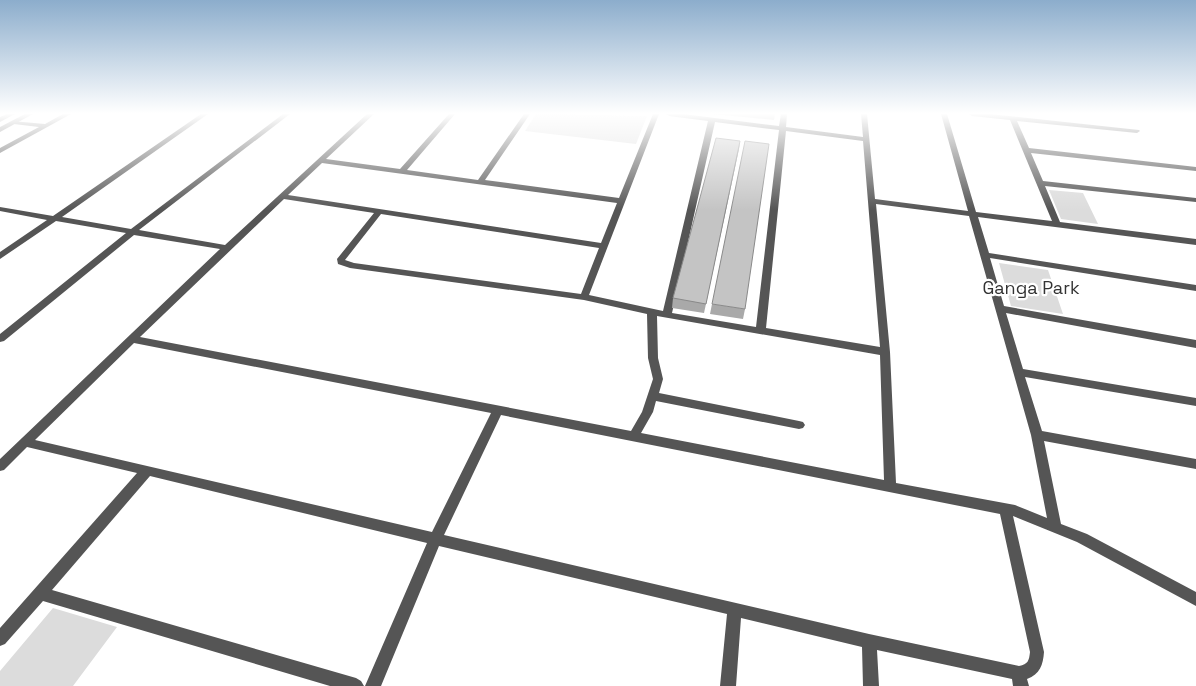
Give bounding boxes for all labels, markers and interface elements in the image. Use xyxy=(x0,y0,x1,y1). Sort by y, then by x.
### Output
park label: Ganga Park xyxy=(982,276,1080,299)

